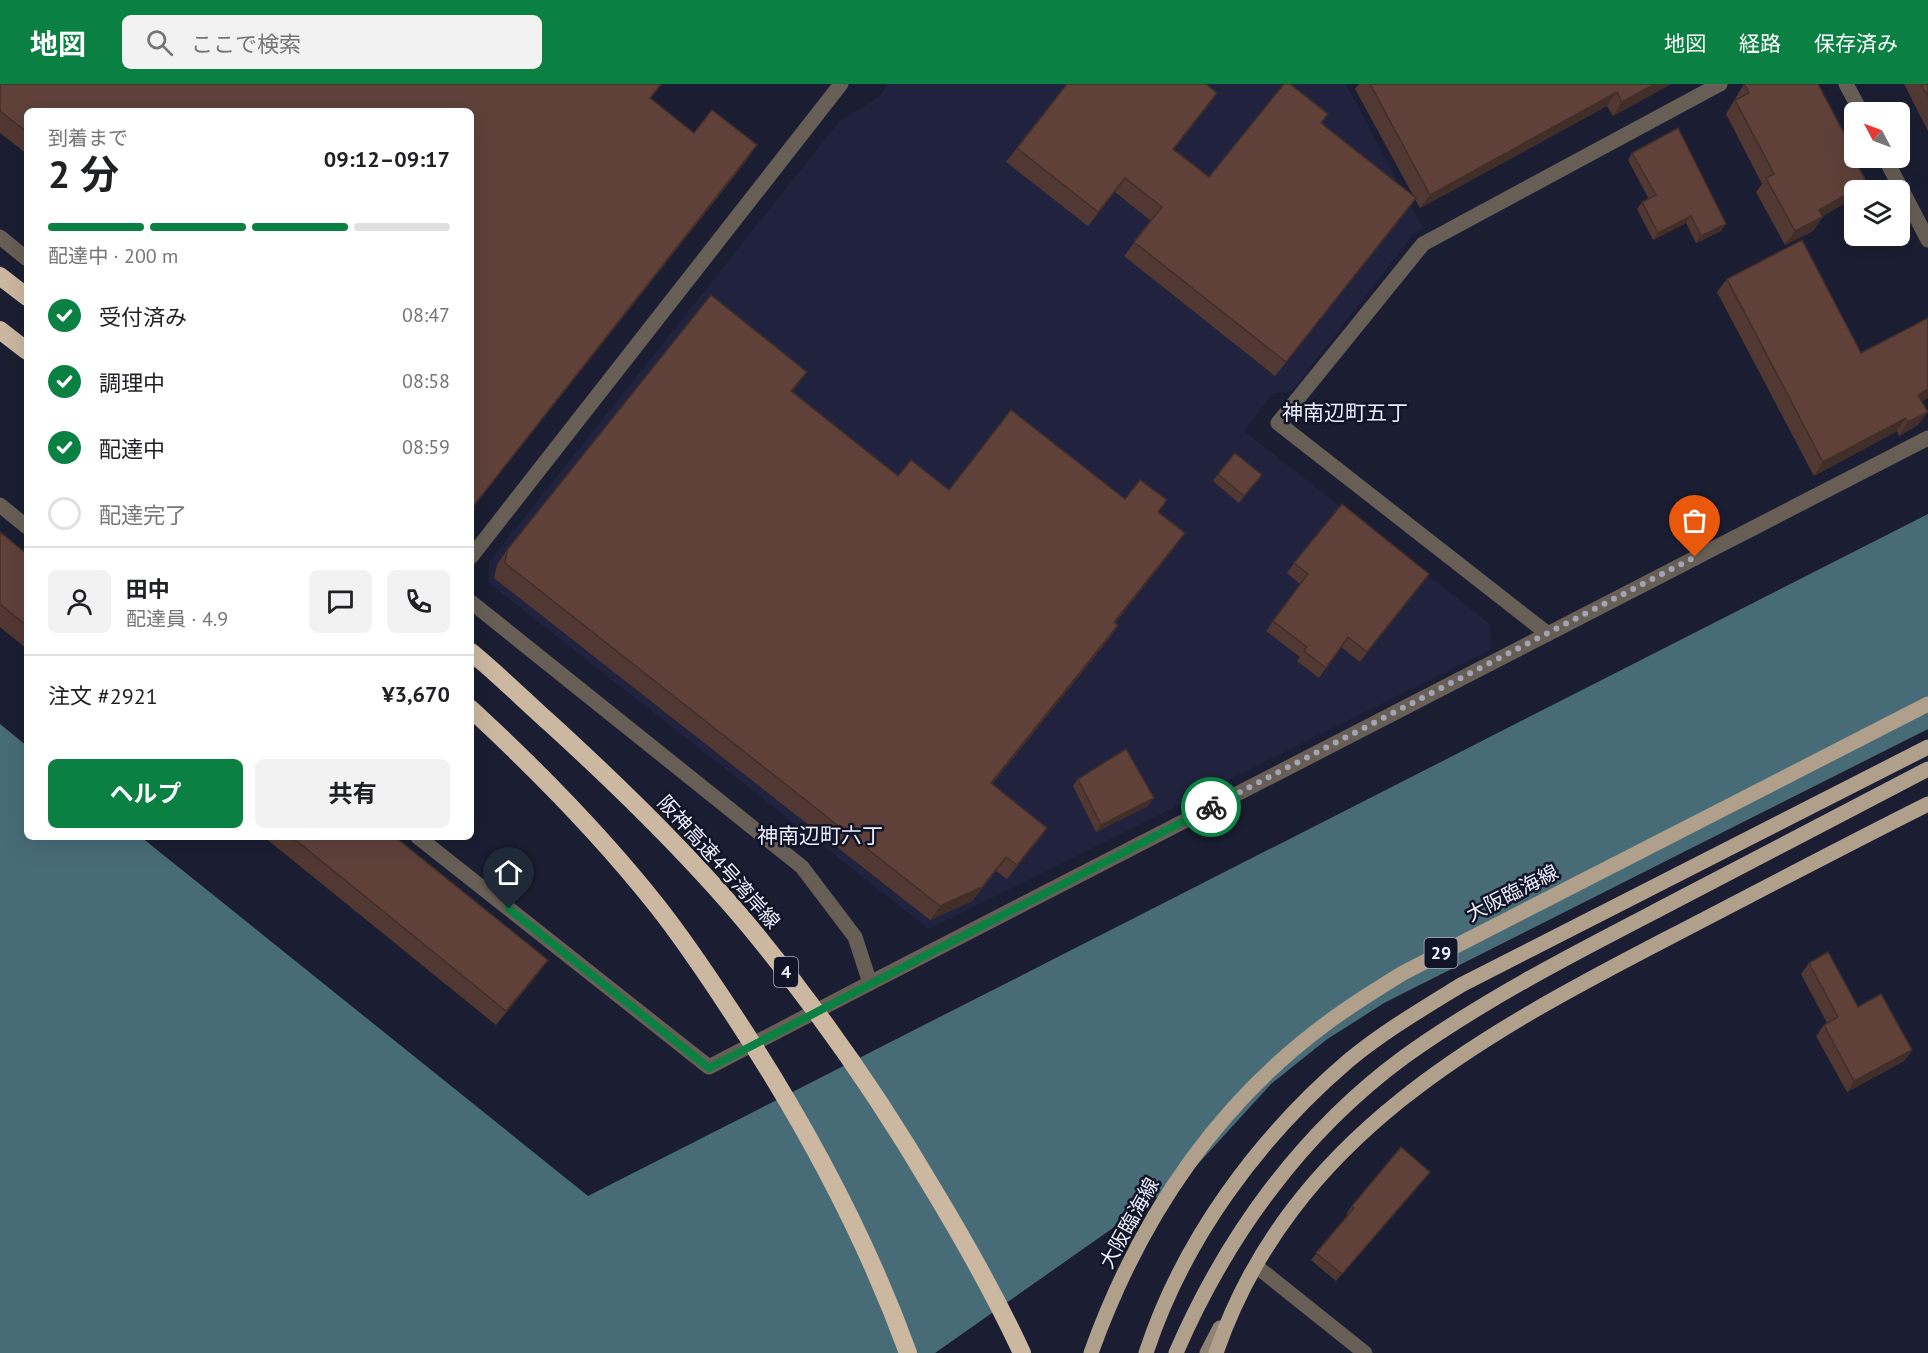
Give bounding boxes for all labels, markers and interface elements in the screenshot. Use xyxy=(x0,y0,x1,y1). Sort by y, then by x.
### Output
search box xyxy=(122,15,542,69)
text: 地図 xyxy=(30,25,86,62)
icon: search xyxy=(143,26,176,59)
text: ここで検索 xyxy=(191,30,301,58)
text: 地図 xyxy=(1664,30,1706,57)
text: 経路 xyxy=(1739,30,1781,57)
text: 保存済み xyxy=(1814,30,1898,57)
north arrow xyxy=(1844,102,1910,168)
map controls xyxy=(1844,102,1910,246)
text: 到着まで xyxy=(48,125,128,151)
text: 09:12–09:17 xyxy=(324,145,450,173)
text: 2 分 xyxy=(48,148,119,199)
button: layers xyxy=(1844,180,1910,246)
text: 配達中 · 200 m xyxy=(48,243,178,269)
icon: check xyxy=(48,299,81,332)
text: 08:47 xyxy=(402,302,450,328)
text: 受付済み xyxy=(99,303,187,331)
icon: check xyxy=(48,365,81,398)
text: 08:58 xyxy=(402,368,450,394)
text: 調理中 xyxy=(99,369,165,397)
district label: 神南辺町五丁 xyxy=(1282,399,1408,426)
icon: check xyxy=(48,431,81,464)
text: 08:59 xyxy=(402,434,450,460)
text: 配達中 xyxy=(99,435,165,463)
pin xyxy=(1669,495,1720,557)
text: 配達完了 xyxy=(99,501,187,529)
icon: bag xyxy=(1678,504,1711,537)
button: person xyxy=(48,570,111,633)
button: chat xyxy=(309,570,372,633)
button: phone xyxy=(387,570,450,633)
text: 田中 xyxy=(126,575,170,603)
text: 配達員 · 4.9 xyxy=(126,606,228,632)
text: ¥3,670 xyxy=(382,680,450,708)
text: 注文 #2921 xyxy=(48,682,158,710)
button: ヘルプ xyxy=(48,759,243,828)
button: 共有 xyxy=(255,759,450,828)
courier xyxy=(1181,777,1241,837)
street label: 阪神高速4号湾岸線 xyxy=(652,790,786,934)
icon: bike xyxy=(1195,791,1228,824)
district label: 神南辺町六丁 xyxy=(757,822,883,849)
pin xyxy=(483,847,534,909)
icon: home xyxy=(492,856,525,889)
street label: 大阪臨海線 xyxy=(1462,859,1562,927)
road number: 29 xyxy=(1424,938,1458,968)
road number: 4 xyxy=(774,957,798,987)
street label: 大阪臨海線 xyxy=(1093,1173,1165,1273)

